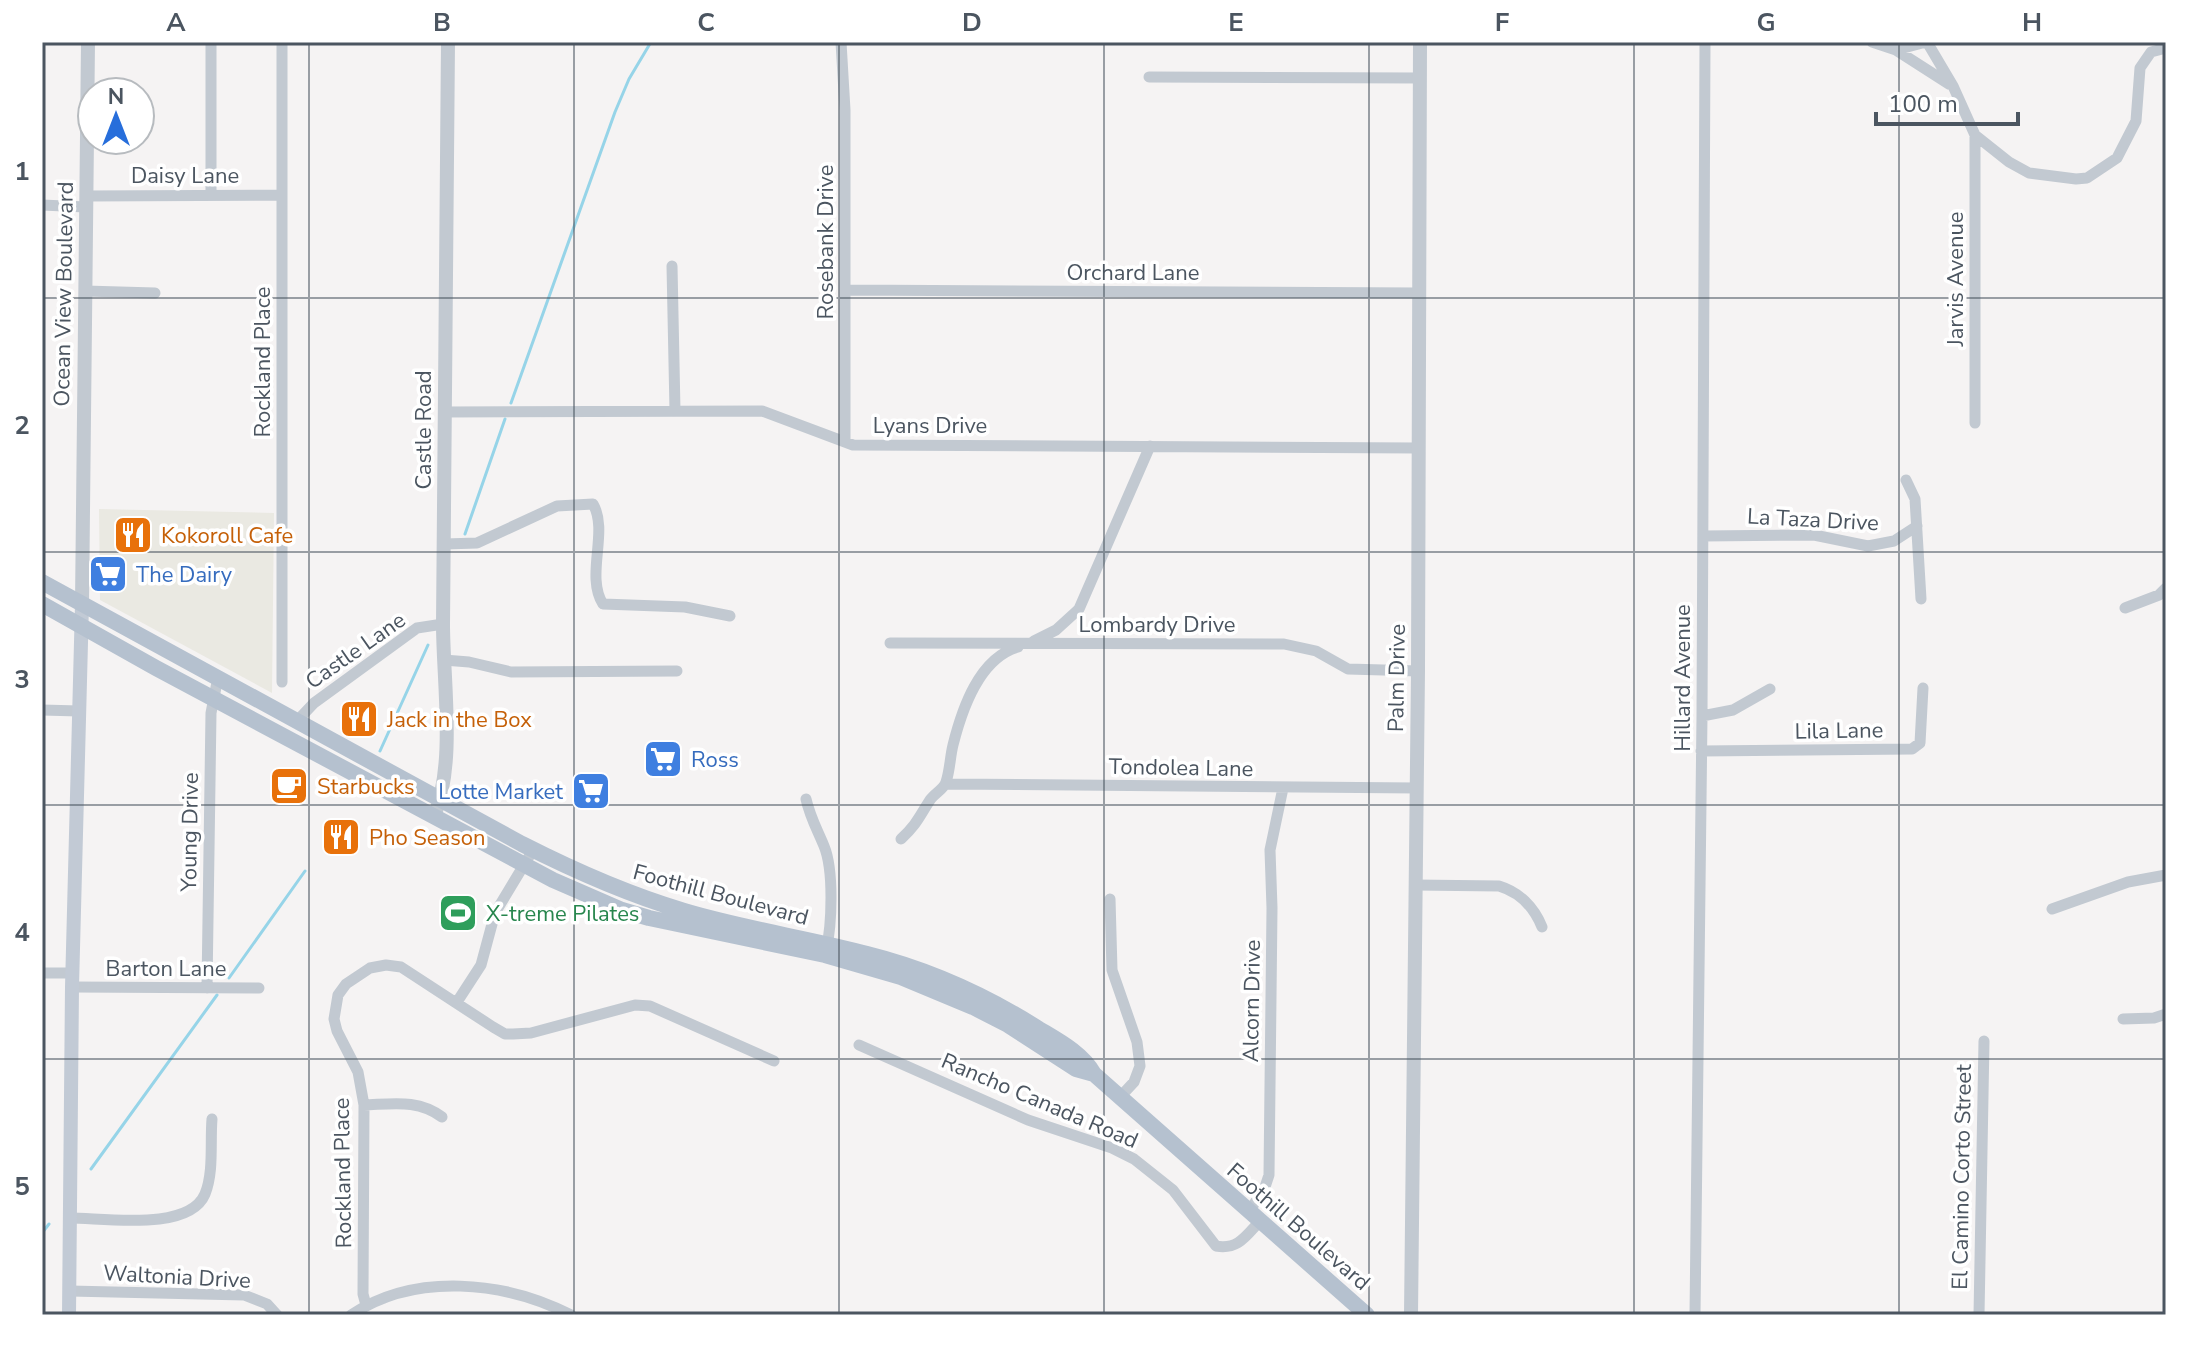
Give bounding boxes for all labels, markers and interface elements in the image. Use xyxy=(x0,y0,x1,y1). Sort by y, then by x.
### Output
text: A xyxy=(166,5,186,40)
text: B xyxy=(433,5,451,40)
text: C xyxy=(697,5,715,40)
text: D xyxy=(962,5,982,40)
text: E xyxy=(1228,5,1244,40)
text: F xyxy=(1495,5,1509,40)
text: G xyxy=(1756,5,1776,40)
text: H xyxy=(2022,5,2042,40)
north arrow xyxy=(76,76,156,156)
scale bar xyxy=(1876,76,2018,126)
text: N xyxy=(108,82,124,112)
text: 100 m xyxy=(1888,88,1958,120)
text: 1 xyxy=(14,154,30,189)
street label: Daisy Lane xyxy=(131,161,239,191)
street label: Rosebank Drive xyxy=(811,165,841,319)
street label: Ocean View Boulevard xyxy=(47,181,81,407)
street label: Jarvis Avenue xyxy=(1941,212,1971,347)
street label: Orchard Lane xyxy=(1067,258,1199,288)
street label: Rockland Place xyxy=(248,287,278,437)
street label: Castle Road xyxy=(409,370,439,490)
text: 2 xyxy=(14,408,30,443)
street label: Lyans Drive xyxy=(873,411,987,441)
street label: La Taza Drive xyxy=(1746,502,1880,538)
restaurant icon: Kokoroll Cafe xyxy=(112,514,154,556)
place label: Kokoroll Cafe xyxy=(161,521,293,551)
supermarket icon: The Dairy xyxy=(87,553,129,595)
place label: The Dairy xyxy=(136,560,233,590)
street label: Hillard Avenue xyxy=(1668,604,1698,752)
street label: Castle Lane xyxy=(300,605,412,696)
street label: Lombardy Drive xyxy=(1078,610,1236,640)
street label: Palm Drive xyxy=(1381,624,1413,732)
text: 3 xyxy=(14,662,30,697)
restaurant icon: Jack in the Box xyxy=(338,698,380,740)
place label: Jack in the Box xyxy=(386,705,532,735)
street label: Lila Lane xyxy=(1794,715,1884,747)
supermarket icon: Ross xyxy=(642,738,684,780)
place label: Ross xyxy=(691,745,739,775)
street label: Tondolea Lane xyxy=(1108,752,1254,784)
cafe icon: Starbucks xyxy=(268,765,310,807)
supermarket icon: Lotte Market xyxy=(570,770,612,812)
street label: Young Drive xyxy=(174,772,206,893)
place label: Starbucks xyxy=(317,772,414,802)
place label: Lotte Market xyxy=(438,777,563,807)
restaurant icon: Pho Season xyxy=(320,816,362,858)
place label: Pho Season xyxy=(369,823,486,853)
street label: Foothill Boulevard xyxy=(630,857,812,933)
sports icon: X-treme Pilates xyxy=(437,892,479,934)
place label: X-treme Pilates xyxy=(486,899,639,929)
text: 4 xyxy=(14,915,30,950)
street label: Alcorn Drive xyxy=(1236,939,1268,1063)
street label: Barton Lane xyxy=(106,954,226,984)
street label: Rancho Canada Road xyxy=(937,1046,1143,1156)
street label: El Camino Corto Street xyxy=(1945,1064,1979,1290)
street label: Rockland Place xyxy=(327,1097,359,1249)
street label: Foothill Boulevard xyxy=(1220,1156,1376,1297)
text: 5 xyxy=(14,1169,30,1204)
street label: Waltonia Drive xyxy=(102,1258,252,1296)

